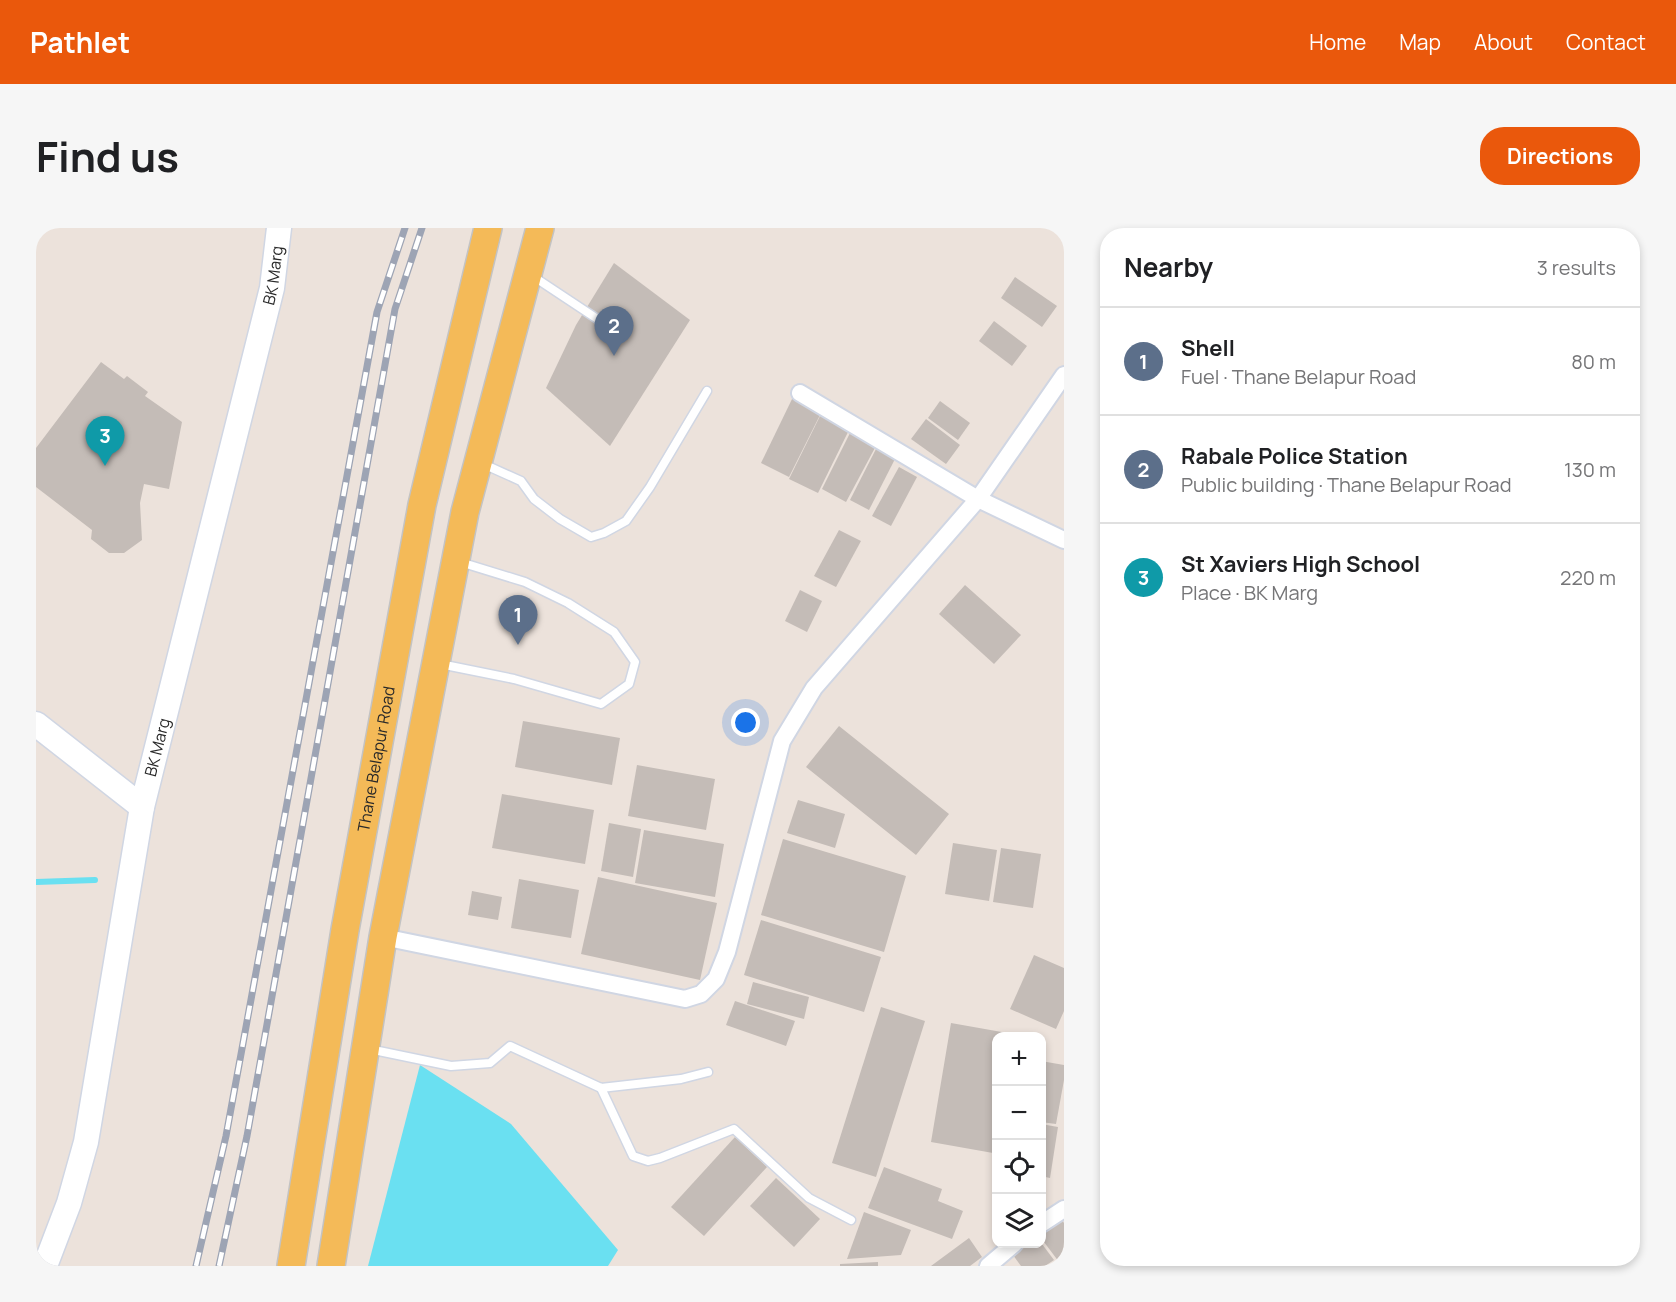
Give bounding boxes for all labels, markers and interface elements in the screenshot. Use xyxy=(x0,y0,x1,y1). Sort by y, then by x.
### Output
text: Pathlet xyxy=(30,23,130,61)
text: Home xyxy=(1309,28,1366,56)
text: Map xyxy=(1399,28,1441,56)
text: About xyxy=(1474,28,1533,56)
text: Contact xyxy=(1566,28,1646,56)
text: Find us xyxy=(36,127,179,185)
button: Directions xyxy=(1480,127,1640,185)
street label: BK Marg xyxy=(257,245,288,307)
text: Nearby xyxy=(1124,249,1213,285)
text: 3 results xyxy=(1537,254,1616,281)
pin: 2 xyxy=(594,306,634,356)
text: Shell xyxy=(1181,333,1235,363)
text: 1 xyxy=(1139,348,1148,375)
text: 80 m xyxy=(1571,348,1616,375)
text: Fuel · Thane Belapur Road xyxy=(1181,363,1416,390)
pin: 3 xyxy=(86,416,124,466)
text: Rabale Police Station xyxy=(1181,441,1408,471)
text: 2 xyxy=(1138,456,1149,483)
text: 130 m xyxy=(1564,456,1616,483)
text: Public building · Thane Belapur Road xyxy=(1181,471,1512,498)
text: St Xaviers High School xyxy=(1181,549,1420,579)
text: 3 xyxy=(1138,564,1149,591)
text: 220 m xyxy=(1560,564,1616,591)
text: Place · BK Marg xyxy=(1181,579,1318,606)
pin: 1 xyxy=(498,596,538,645)
street label: Thane Belapur Road xyxy=(352,684,400,834)
your location xyxy=(731,708,760,737)
street label: BK Marg xyxy=(139,716,175,779)
map controls xyxy=(992,1032,1046,1248)
button: + xyxy=(992,1032,1046,1086)
button: − xyxy=(992,1086,1046,1140)
button: locate xyxy=(992,1140,1046,1194)
button: layers xyxy=(992,1194,1046,1248)

